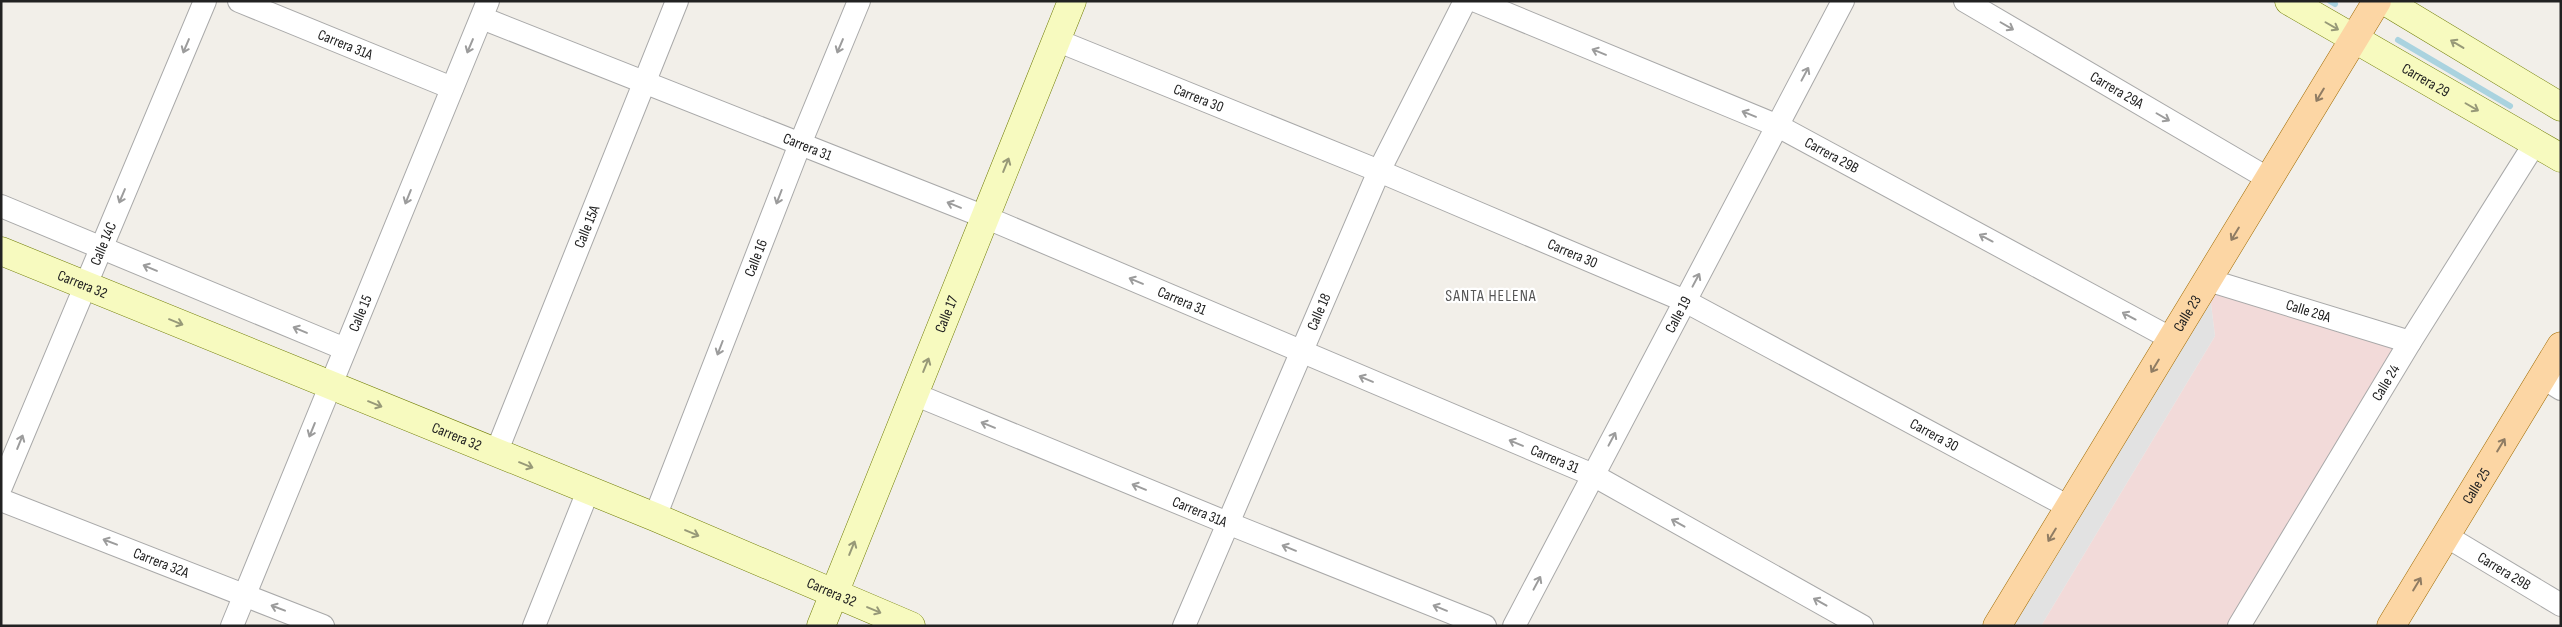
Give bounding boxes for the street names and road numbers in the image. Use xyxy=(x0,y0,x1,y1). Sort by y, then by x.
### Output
street label: Carrera 31A xyxy=(315,25,376,64)
street label: Carrera 29 xyxy=(2398,59,2453,101)
street label: Carrera 29A xyxy=(2087,67,2148,113)
street label: Carrera 30 xyxy=(1171,79,1227,117)
street label: Carrera 31 xyxy=(780,129,835,165)
street label: Carrera 29B xyxy=(1801,133,1863,178)
street label: Calle 15A xyxy=(570,202,604,251)
street label: Calle 14C xyxy=(86,219,121,268)
street label: Carrera 30 xyxy=(1545,234,1601,272)
street label: Calle 16 xyxy=(740,236,772,279)
street label: Carrera 32 xyxy=(55,266,110,303)
street label: Carrera 31 xyxy=(1155,282,1210,320)
street label: Calle 18 xyxy=(1302,290,1335,333)
street label: Calle 15 xyxy=(344,292,376,334)
street label: Calle 23 xyxy=(2169,292,2205,335)
street label: Calle 17 xyxy=(930,293,962,335)
street label: Calle 19 xyxy=(1661,293,1695,336)
street label: Calle 29A xyxy=(2284,295,2334,327)
street label: Calle 24 xyxy=(2367,361,2404,404)
street label: Carrera 30 xyxy=(1907,414,1962,456)
street label: Carrera 32 xyxy=(429,418,484,455)
street label: Carrera 31 xyxy=(1528,440,1583,478)
street label: Calle 25 xyxy=(2458,464,2494,507)
street label: Carrera 31A xyxy=(1169,492,1231,532)
street label: Carrera 32A xyxy=(131,543,192,582)
street label: Carrera 29B xyxy=(2474,548,2535,594)
street label: Carrera 32 xyxy=(804,573,859,611)

